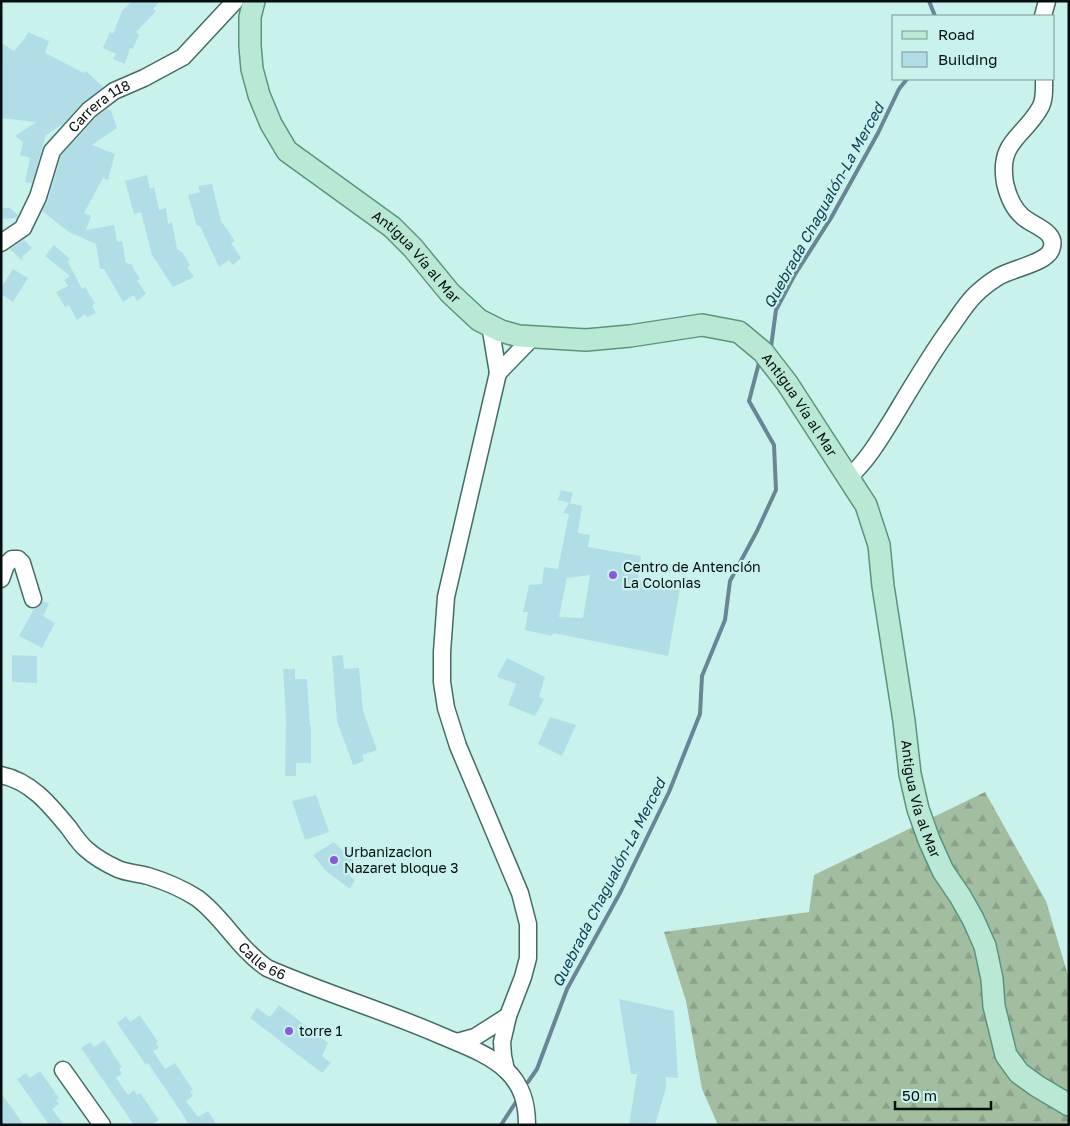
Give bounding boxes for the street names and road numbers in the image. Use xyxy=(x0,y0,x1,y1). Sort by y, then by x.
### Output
street label: Carrera 118 xyxy=(64,76,133,135)
street label: Antigua Vía al Mar xyxy=(369,206,465,307)
street label: Antigua Vía al Mar xyxy=(759,349,842,460)
street label: Antigua Vía al Mar xyxy=(898,739,945,861)
street label: Calle 66 xyxy=(235,938,288,983)

